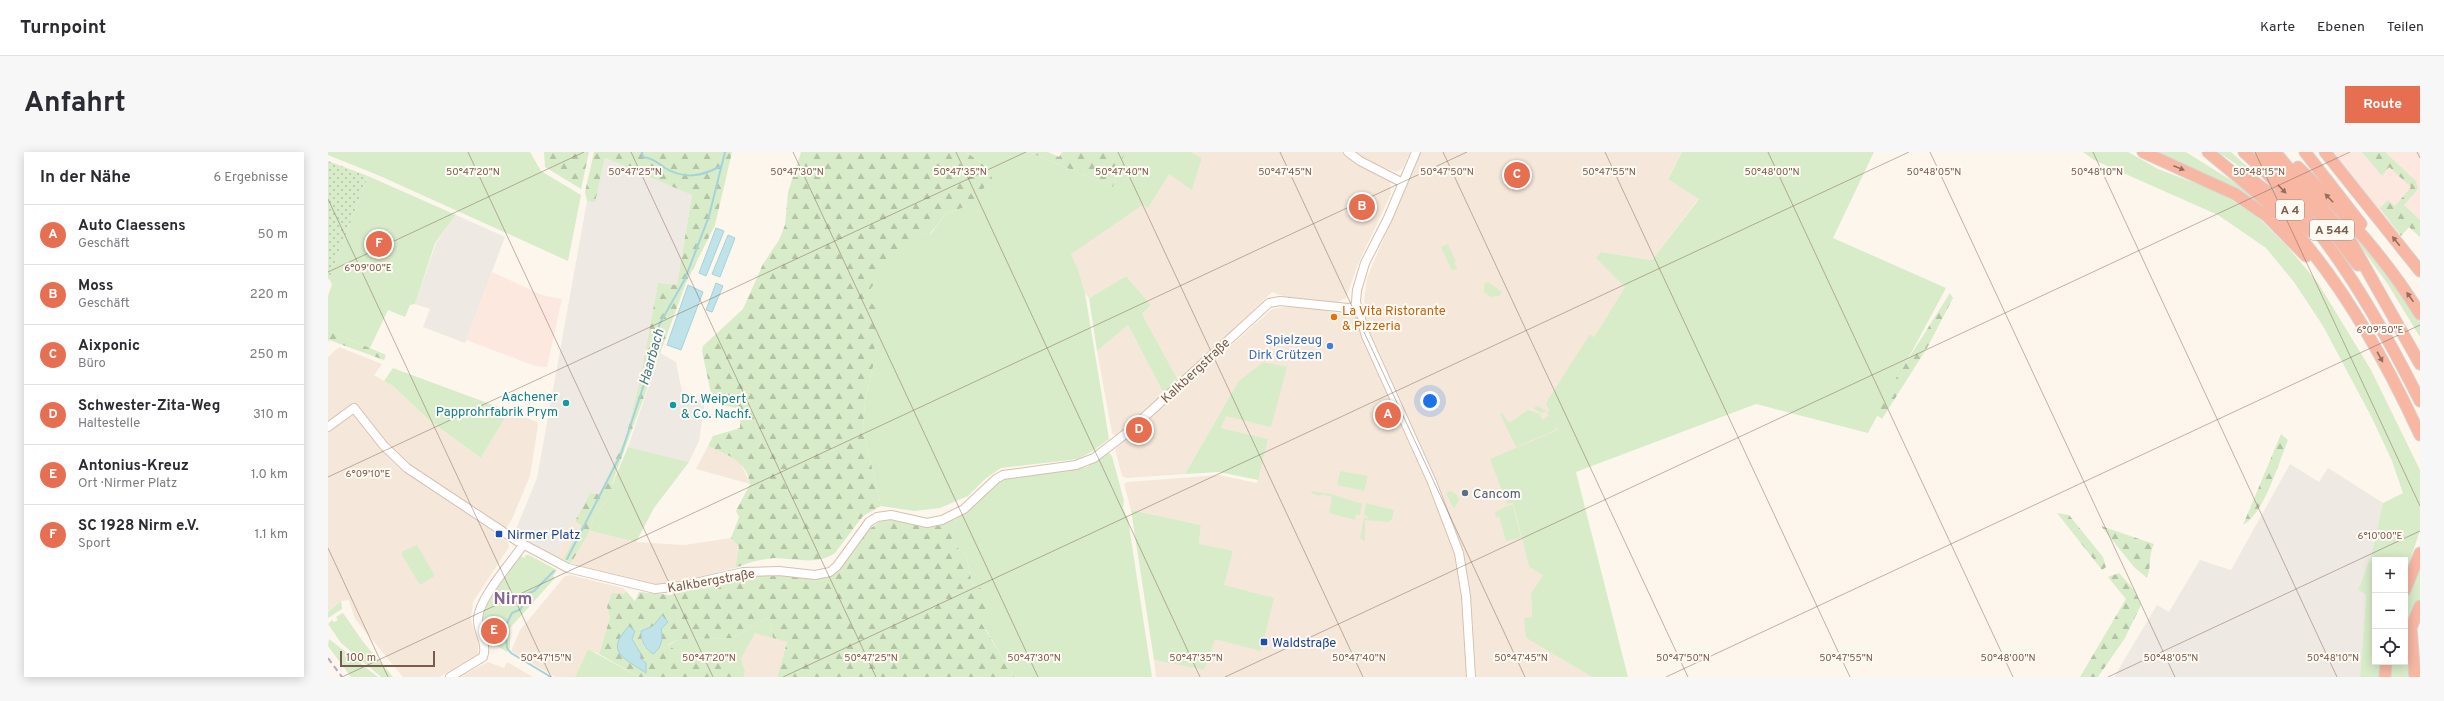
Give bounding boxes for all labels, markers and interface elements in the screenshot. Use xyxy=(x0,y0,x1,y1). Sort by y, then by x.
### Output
text: Turnpoint xyxy=(20,16,106,40)
text: Karte xyxy=(2260,19,2295,36)
text: Ebenen xyxy=(2317,19,2365,36)
text: Teilen xyxy=(2387,19,2424,36)
text: Anfahrt xyxy=(24,86,126,122)
button: Route xyxy=(2345,86,2420,123)
pin: C xyxy=(1504,160,1530,190)
one-way arrow xyxy=(2173,165,2185,171)
text: 50°47'20"N xyxy=(446,166,500,179)
text: 50°47'25"N xyxy=(608,166,662,179)
text: 50°47'30"N xyxy=(770,166,824,179)
text: 50°47'35"N xyxy=(933,166,987,179)
text: 50°47'40"N xyxy=(1095,166,1149,179)
text: 50°47'45"N xyxy=(1258,166,1312,179)
text: 50°47'50"N xyxy=(1420,166,1474,179)
text: 50°47'55"N xyxy=(1582,166,1636,179)
text: 50°48'00"N xyxy=(1744,166,1800,179)
text: 50°48'05"N xyxy=(1907,166,1961,179)
text: 50°48'10"N xyxy=(2071,166,2123,179)
text: 50°48'15"N xyxy=(2233,166,2285,179)
text: In der Nähe xyxy=(40,167,131,189)
text: 6 Ergebnisse xyxy=(214,170,288,186)
one-way arrow xyxy=(2277,184,2287,194)
pin: B xyxy=(1349,192,1375,222)
one-way arrow xyxy=(2324,193,2333,203)
road number: A 4 xyxy=(2276,200,2304,220)
text: Auto Claessens xyxy=(78,217,186,236)
road number: A 544 xyxy=(2310,220,2354,240)
text: A xyxy=(48,227,58,243)
text: 50 m xyxy=(258,227,288,243)
pin: F xyxy=(366,229,392,259)
text: Geschäft xyxy=(78,236,130,252)
one-way arrow xyxy=(2392,236,2400,247)
text: 6°09'00"E xyxy=(344,262,392,275)
text: Moss xyxy=(78,277,113,296)
text: B xyxy=(49,287,57,303)
text: 220 m xyxy=(250,287,288,303)
one-way arrow xyxy=(2406,292,2413,303)
text: Geschäft xyxy=(78,296,130,312)
place label: La Vita Ristorante & Pizzeria xyxy=(1342,304,1446,335)
marker: La Vita Ristorante & Pizzeria xyxy=(1329,312,1339,322)
text: 6°09'50"E xyxy=(2356,324,2404,337)
water label: Haarbach xyxy=(636,327,669,388)
place label: Spielzeug Dirk Crützen xyxy=(1248,333,1322,364)
street label: Kalkbergstraße xyxy=(1159,335,1234,407)
text: Aixponic xyxy=(78,337,140,356)
marker: Spielzeug Dirk Crützen xyxy=(1325,341,1335,351)
text: C xyxy=(49,347,57,363)
text: 250 m xyxy=(250,347,288,363)
one-way arrow xyxy=(2377,351,2383,363)
text: Büro xyxy=(78,356,106,372)
place label: Aachener Papprohrfabrik Prym xyxy=(436,390,558,421)
your location xyxy=(1420,391,1440,411)
place label: Dr. Weipert & Co. Nachf. xyxy=(681,392,751,423)
text: Schwester-Zita-Weg xyxy=(78,397,220,416)
marker: Aachener Papprohrfabrik Prym xyxy=(561,398,571,408)
marker: Dr. Weipert & Co. Nachf. xyxy=(668,400,678,410)
pin: A xyxy=(1375,400,1401,430)
text: D xyxy=(48,407,58,423)
text: 310 m xyxy=(253,407,288,423)
pin: D xyxy=(1126,415,1152,445)
text: Haltestelle xyxy=(78,416,140,432)
text: Antonius-Kreuz xyxy=(78,457,189,476)
text: E xyxy=(49,467,57,483)
text: 1.0 km xyxy=(251,467,288,483)
text: 6°09'10"E xyxy=(346,468,390,481)
text: Ort · Nirmer Platz xyxy=(78,476,177,492)
place label: Cancom xyxy=(1473,487,1521,503)
marker: Cancom xyxy=(1460,488,1470,498)
text: SC 1928 Nirm e.V. xyxy=(78,517,199,536)
text: F xyxy=(49,527,57,543)
text: 1.1 km xyxy=(254,527,288,543)
place label: Nirmer Platz xyxy=(507,528,581,544)
marker: Nirmer Platz xyxy=(494,529,504,539)
text: 6°10'00"E xyxy=(2357,530,2403,543)
text: Sport xyxy=(78,536,111,552)
map controls xyxy=(2372,557,2408,665)
button: + xyxy=(2372,557,2408,593)
street label: Kalkbergstraße xyxy=(666,566,756,598)
district label: Nirm xyxy=(494,589,532,611)
button: − xyxy=(2372,593,2408,629)
pin: E xyxy=(481,616,507,646)
button: locate xyxy=(2372,629,2408,665)
place label: Waldstraße xyxy=(1272,636,1336,652)
marker: Waldstraße xyxy=(1259,637,1269,647)
scale bar xyxy=(340,649,435,668)
text: 100 m xyxy=(346,651,376,665)
text: 50°47'15"N xyxy=(520,652,572,665)
text: 50°47'20"N xyxy=(682,652,736,665)
text: 50°47'25"N xyxy=(844,652,898,665)
text: 50°47'30"N xyxy=(1007,652,1061,665)
text: 50°47'35"N xyxy=(1169,652,1223,665)
text: 50°47'40"N xyxy=(1332,652,1386,665)
text: 50°47'45"N xyxy=(1494,652,1548,665)
text: 50°47'50"N xyxy=(1656,652,1710,665)
text: 50°47'55"N xyxy=(1819,652,1873,665)
text: 50°48'00"N xyxy=(1980,652,2036,665)
text: 50°48'05"N xyxy=(2144,652,2198,665)
text: 50°48'10"N xyxy=(2307,652,2359,665)

